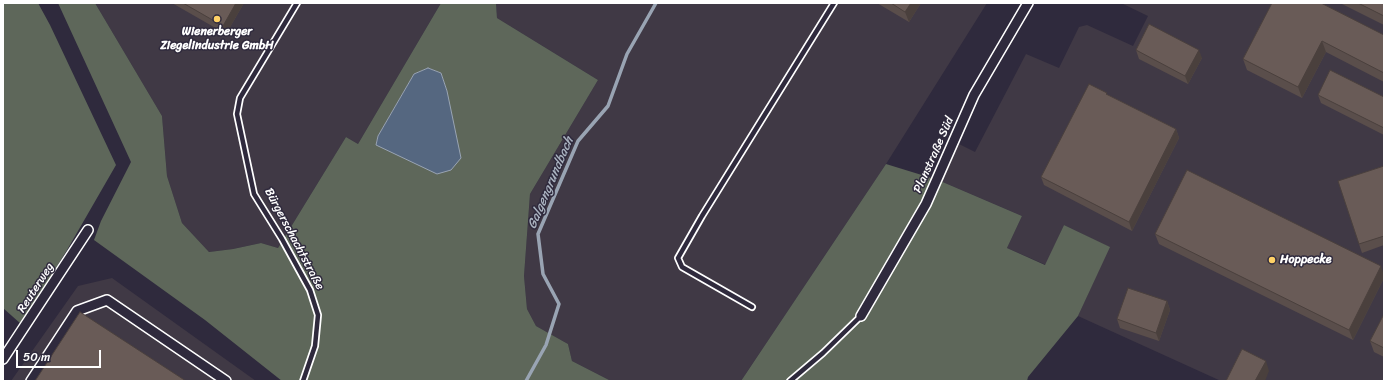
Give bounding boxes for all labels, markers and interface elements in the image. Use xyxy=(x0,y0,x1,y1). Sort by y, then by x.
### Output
marker: Wienerberger Ziegelindustrie GmbH xyxy=(212,14,222,24)
place label: Wienerberger Ziegelindustrie GmbH xyxy=(160,25,274,53)
street label: Planstraße Süd xyxy=(911,115,957,195)
water label: Galgengrundbach xyxy=(525,135,577,231)
street label: Bürgerschachtstraße xyxy=(261,186,327,292)
place label: Hoppecke xyxy=(1280,253,1332,267)
marker: Hoppecke xyxy=(1267,255,1277,265)
street label: Reuterweg xyxy=(15,260,57,316)
scale bar xyxy=(18,342,103,368)
text: 50 m xyxy=(23,346,50,368)

